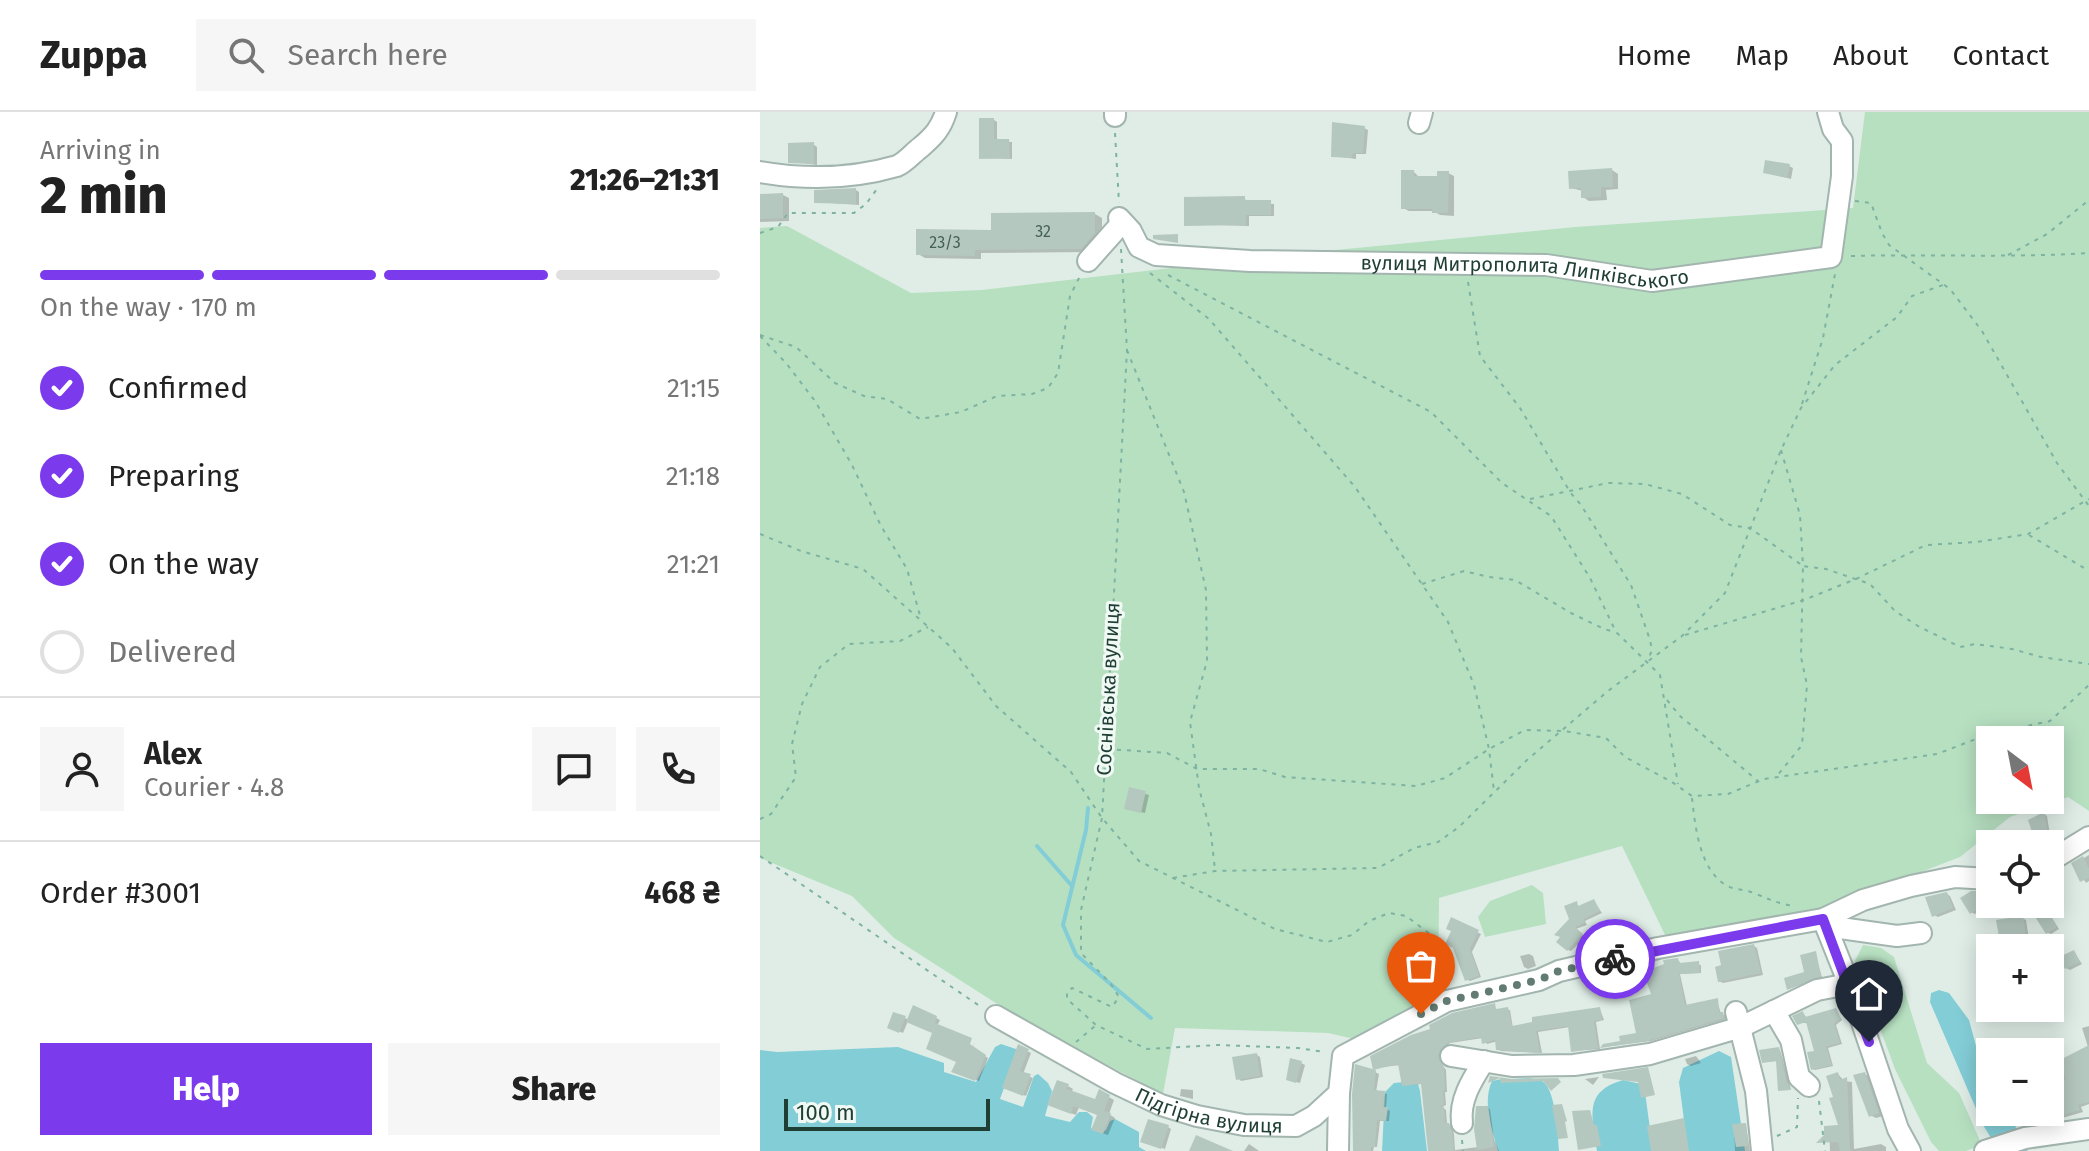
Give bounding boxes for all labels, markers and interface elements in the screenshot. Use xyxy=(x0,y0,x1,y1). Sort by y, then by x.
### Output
search box xyxy=(196,19,756,91)
text: Zuppa xyxy=(40,32,148,78)
icon: search xyxy=(224,33,268,77)
text: Search here xyxy=(288,37,448,73)
text: Home xyxy=(1617,39,1691,72)
text: Map xyxy=(1735,39,1789,72)
text: About xyxy=(1833,39,1908,72)
text: Contact xyxy=(1952,39,2049,72)
text: Arriving in xyxy=(40,135,161,166)
text: 21:26–21:31 xyxy=(570,162,720,198)
text: 2 min xyxy=(40,164,167,227)
house number: 32 xyxy=(1035,222,1051,241)
house number: 23/3 xyxy=(929,233,961,252)
street label: вулиця Митрополита Липківського xyxy=(1361,250,1690,294)
text: On the way · 170 m xyxy=(40,292,257,323)
icon: check xyxy=(40,366,84,410)
text: Confirmed xyxy=(108,370,248,406)
text: 21:15 xyxy=(667,373,720,404)
icon: check xyxy=(40,454,84,498)
text: Preparing xyxy=(108,458,239,494)
text: 21:18 xyxy=(666,461,720,492)
icon: check xyxy=(40,542,84,586)
text: On the way xyxy=(108,546,259,582)
text: 21:21 xyxy=(667,549,720,580)
street label: Соснівська вулиця xyxy=(1091,602,1125,776)
text: Delivered xyxy=(108,634,237,670)
north arrow xyxy=(1976,726,2064,814)
map controls xyxy=(1976,726,2064,1126)
button: person xyxy=(40,727,124,811)
button: chat xyxy=(532,727,616,811)
button: phone xyxy=(636,727,720,811)
text: Alex xyxy=(144,736,202,772)
text: Courier · 4.8 xyxy=(144,772,284,803)
button: locate xyxy=(1976,830,2064,918)
text: Order #3001 xyxy=(40,875,201,911)
text: 468 ₴ xyxy=(644,875,720,911)
courier xyxy=(1575,919,1655,999)
pin xyxy=(1387,932,1455,1014)
button: + xyxy=(1976,934,2064,1022)
icon: bike xyxy=(1593,937,1637,981)
icon: bag xyxy=(1399,944,1443,988)
pin xyxy=(1835,960,1903,1042)
icon: home xyxy=(1847,972,1891,1016)
button: − xyxy=(1976,1038,2064,1126)
button: Help xyxy=(40,1043,372,1135)
button: Share xyxy=(388,1043,720,1135)
street label: Підгірна вулиця xyxy=(1131,1082,1283,1138)
scale bar xyxy=(784,1095,990,1131)
text: 100 m xyxy=(796,1099,855,1126)

